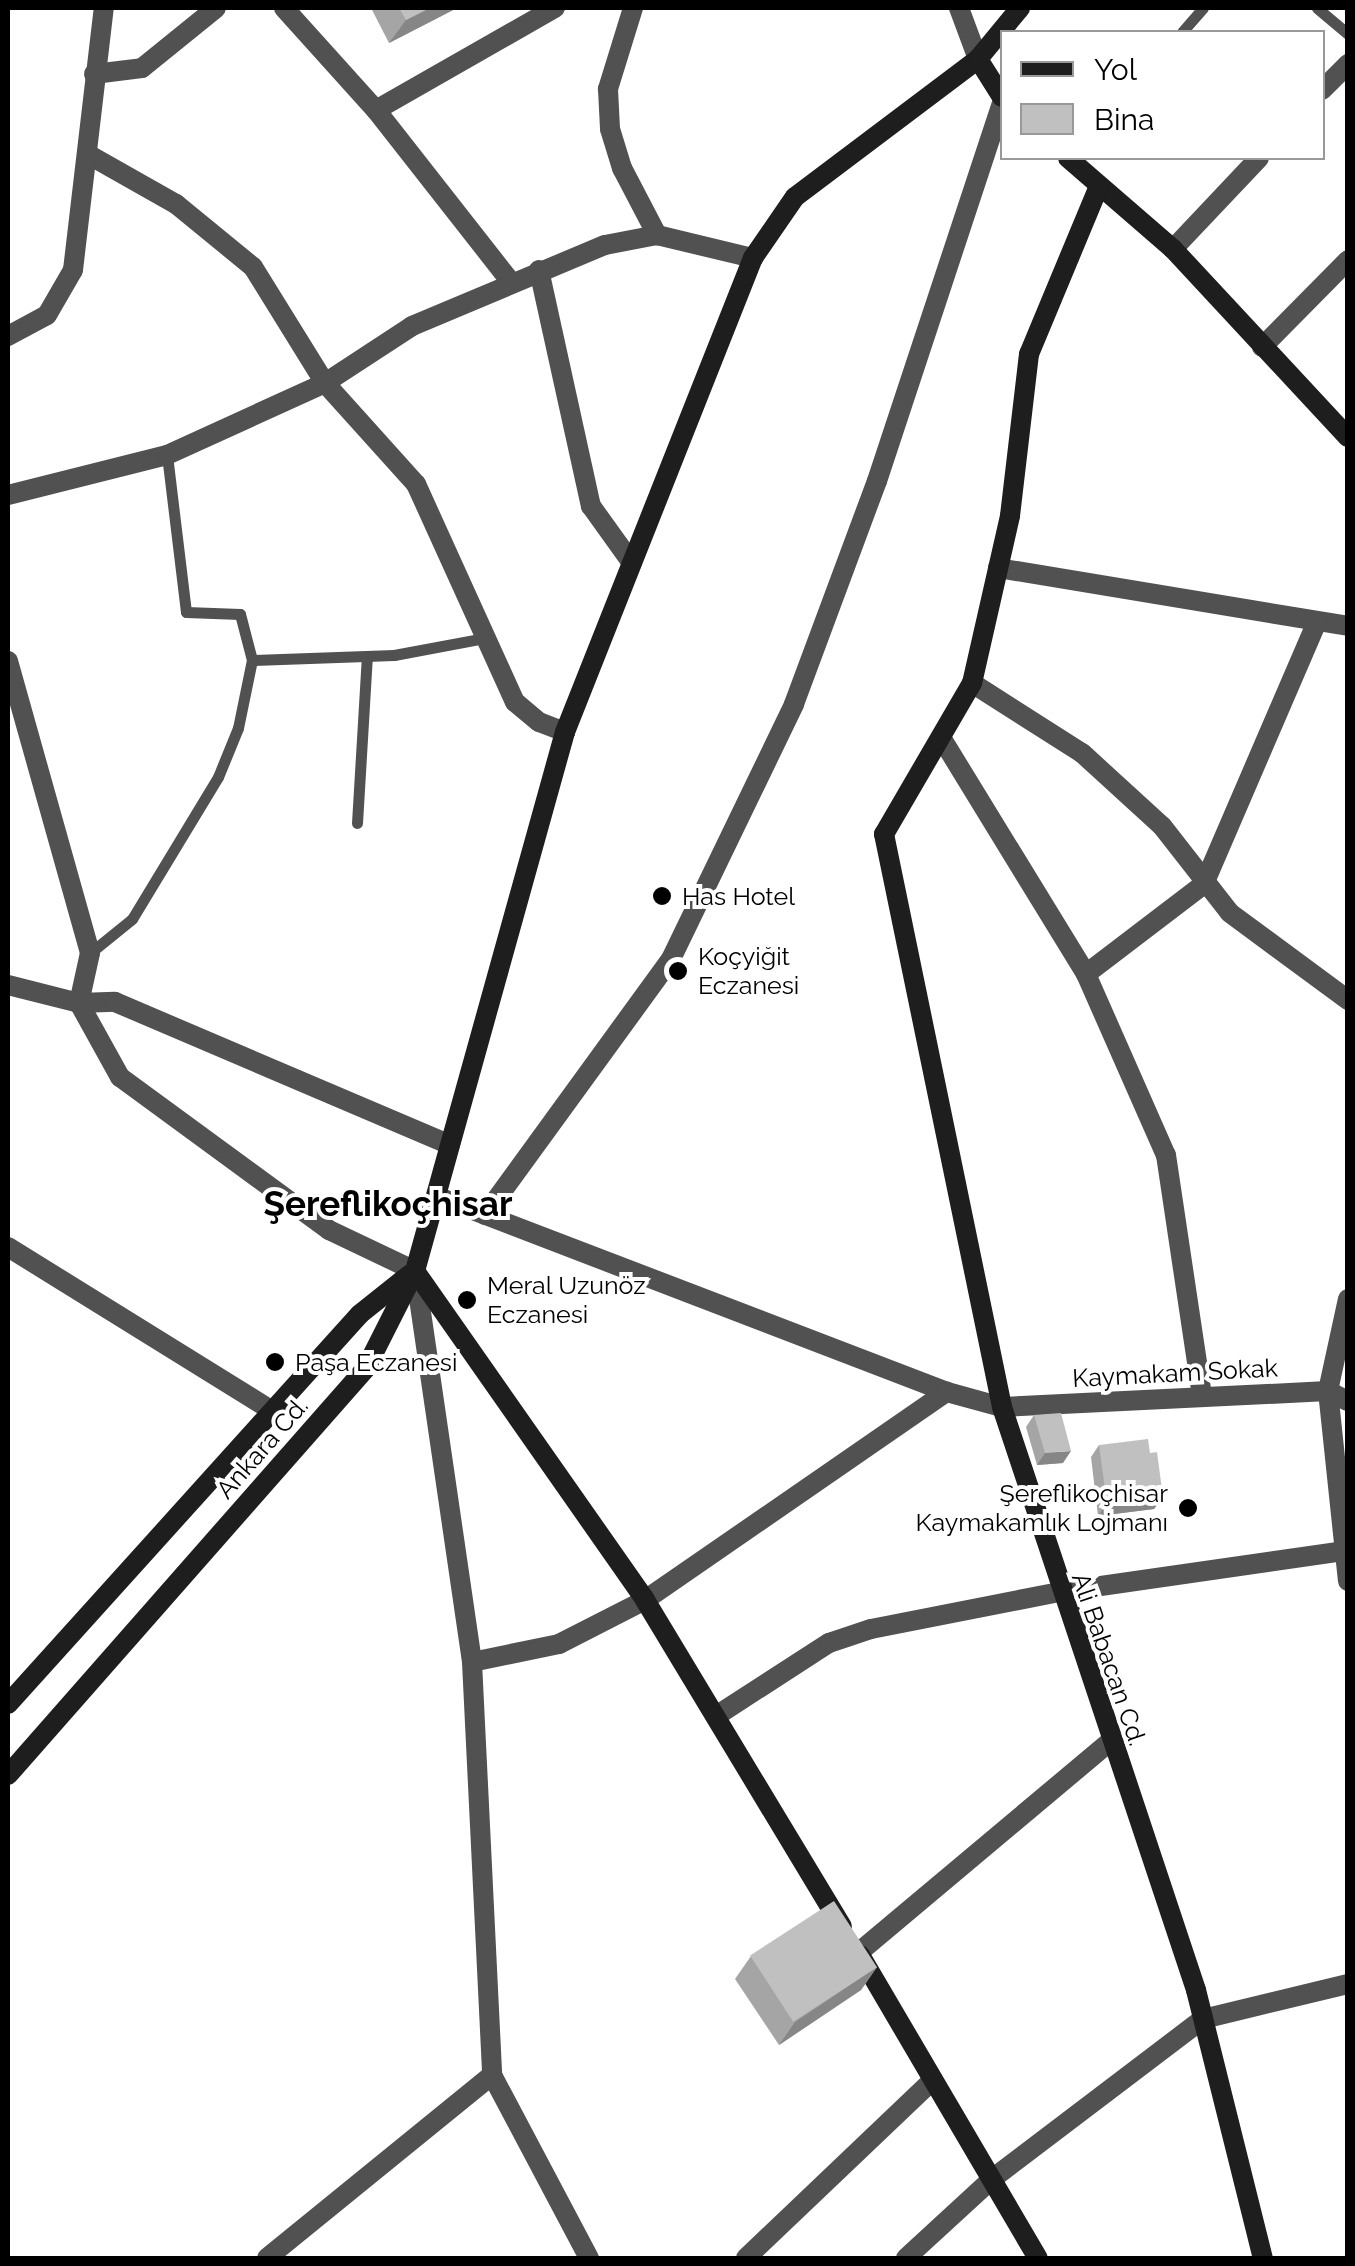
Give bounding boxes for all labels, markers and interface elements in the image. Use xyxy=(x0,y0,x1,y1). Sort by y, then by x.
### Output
legend xyxy=(1000,30,1325,160)
text: Yol xyxy=(1094,52,1137,87)
text: Bina xyxy=(1094,102,1154,137)
place label: Has Hotel xyxy=(682,881,795,911)
marker: Has Hotel xyxy=(651,885,673,907)
place label: Koçyiğit Eczanesi xyxy=(698,942,799,1001)
marker: Koçyiğit Eczanesi xyxy=(667,960,689,982)
district label: Şereflikoçhisar xyxy=(263,1183,513,1225)
place label: Meral Uzunöz Eczanesi xyxy=(487,1271,646,1330)
marker: Meral Uzunöz Eczanesi xyxy=(456,1289,478,1311)
place label: Paşa Eczanesi xyxy=(295,1347,457,1377)
marker: Paşa Eczanesi xyxy=(264,1351,286,1373)
street label: Kaymakam Sokak xyxy=(1071,1353,1279,1393)
street label: Ankara Cd. xyxy=(210,1391,314,1505)
place label: Şereflikoçhisar Kaymakamlık Lojmanı xyxy=(915,1479,1168,1538)
marker: Şereflikoçhisar Kaymakamlık Lojmanı xyxy=(1177,1497,1199,1519)
street label: Ali Babacan Cd. xyxy=(1065,1569,1153,1749)

